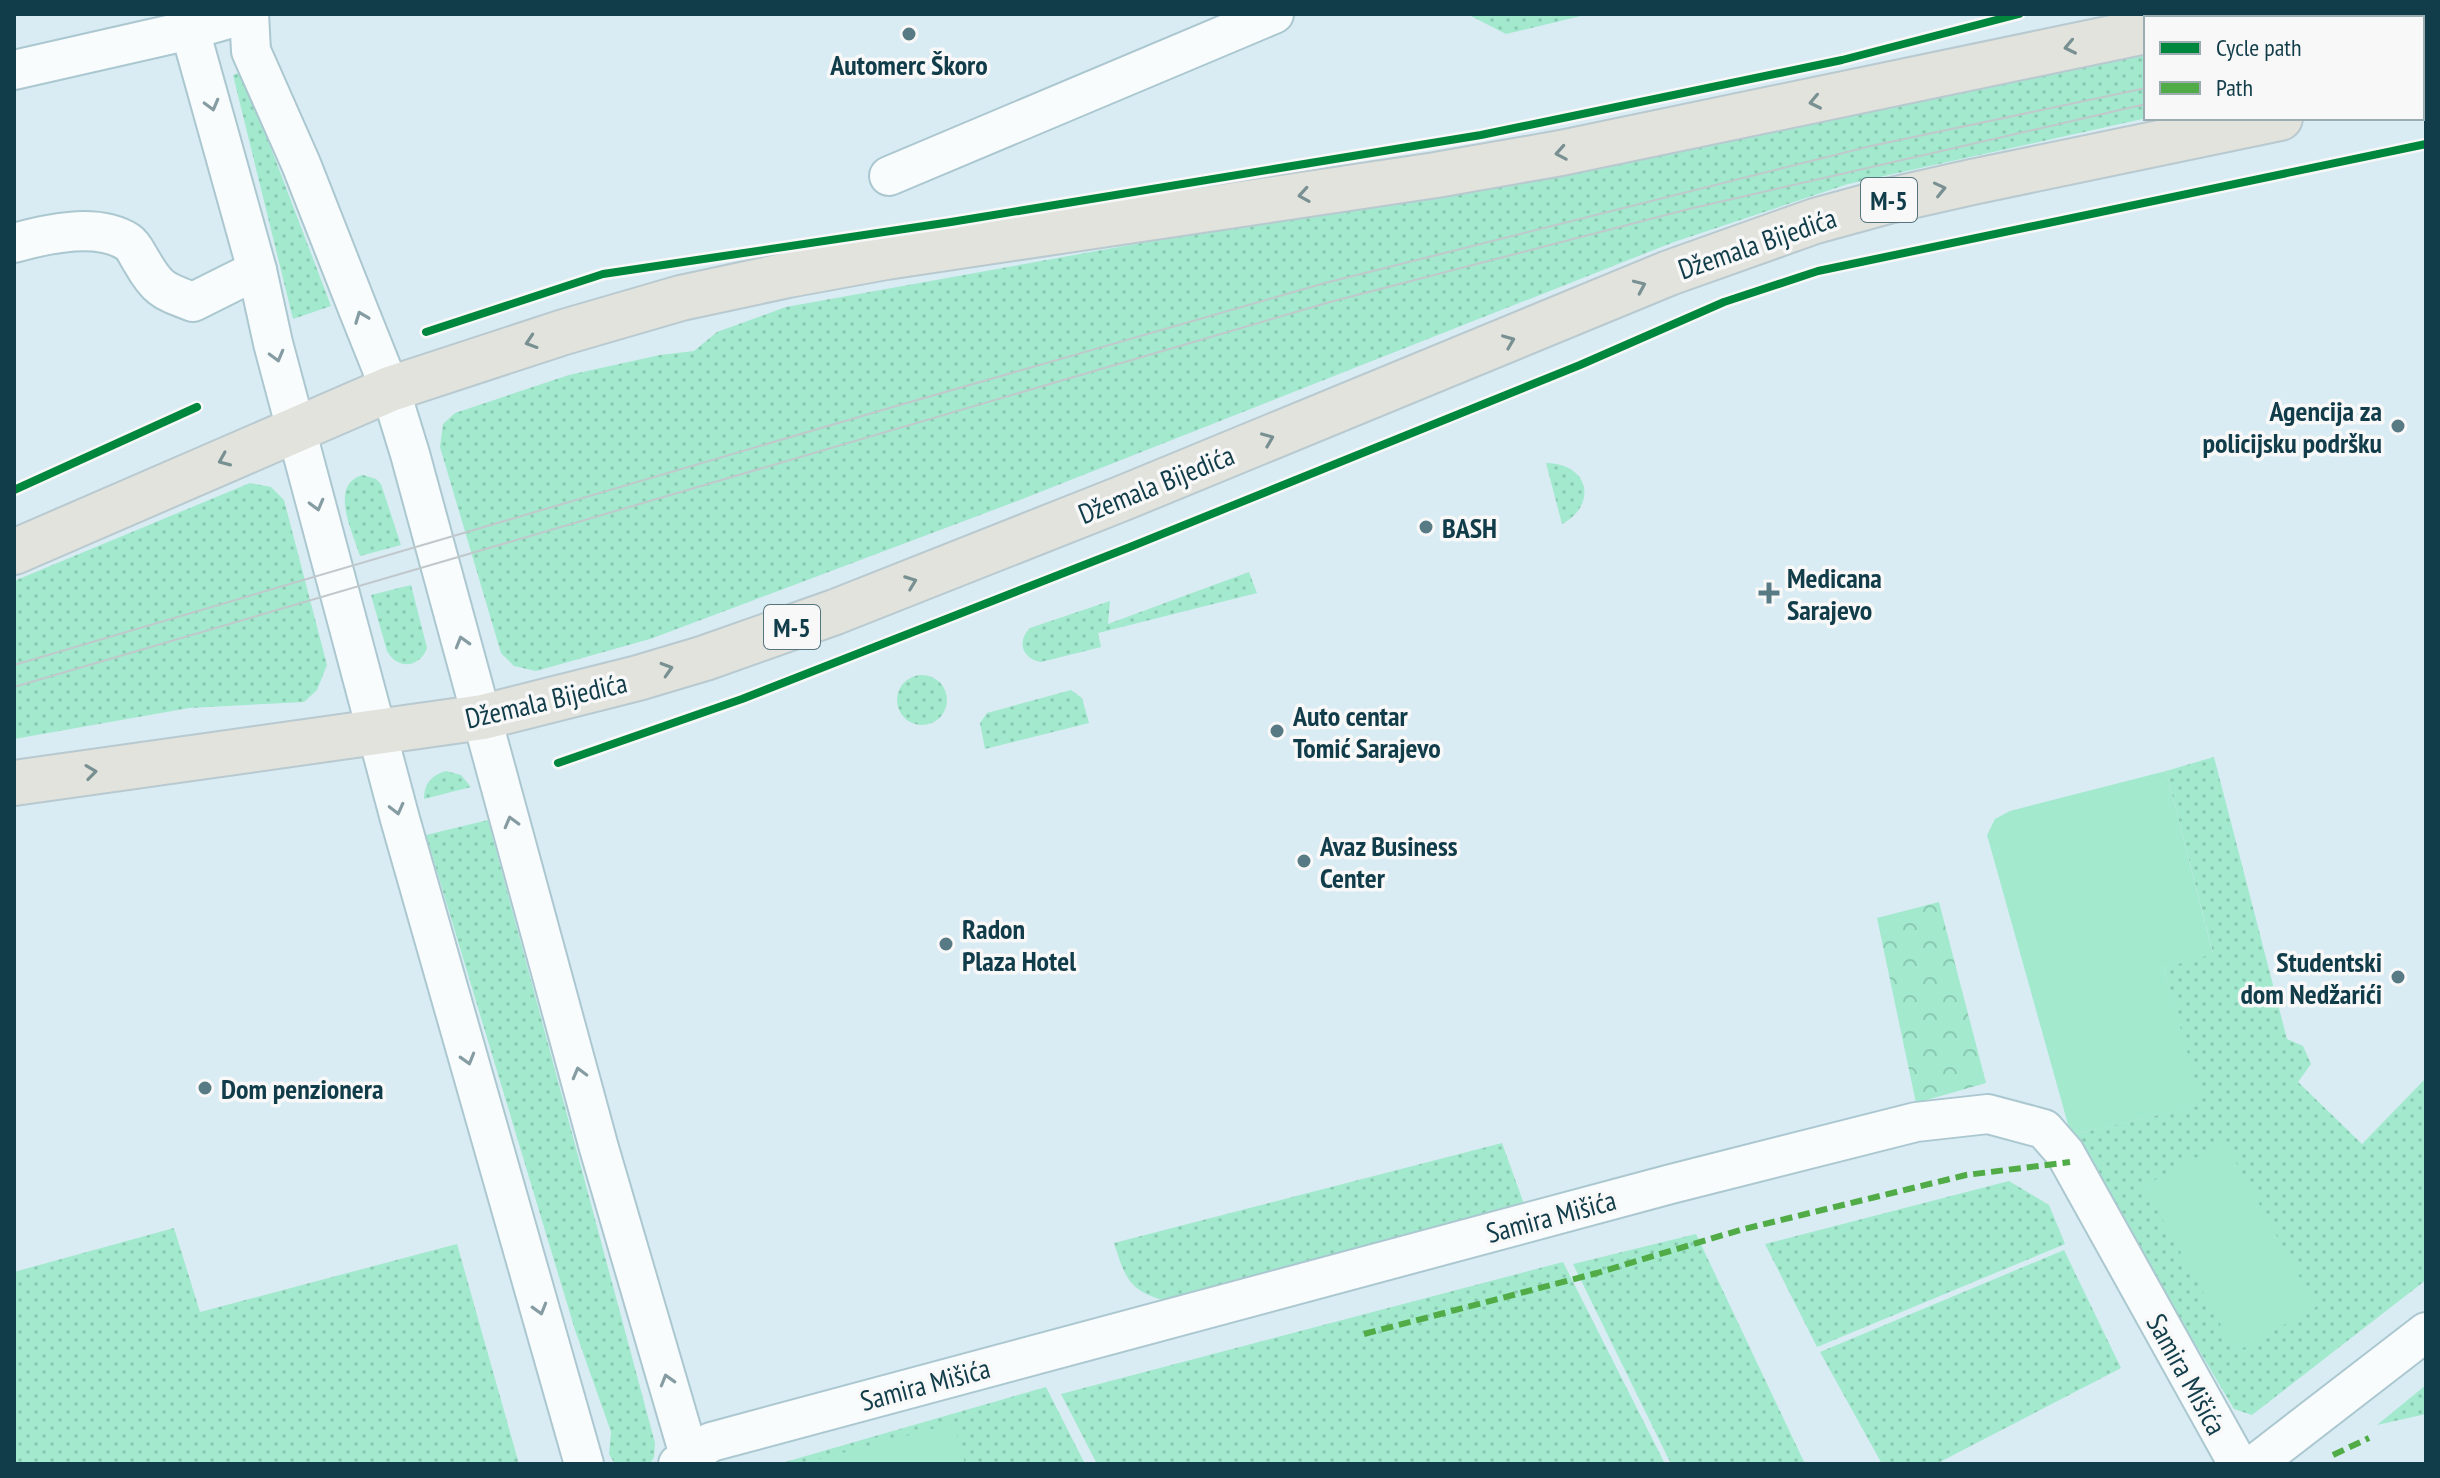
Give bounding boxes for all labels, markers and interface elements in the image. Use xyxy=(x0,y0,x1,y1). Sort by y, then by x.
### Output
legend xyxy=(2144,16,2424,120)
marker: Automerc Škoro xyxy=(900,25,918,43)
text: Cycle path xyxy=(2216,32,2302,63)
one-way arrow xyxy=(2063,38,2077,55)
place label: Automerc Škoro xyxy=(829,46,988,83)
text: Path xyxy=(2216,72,2253,103)
one-way arrow xyxy=(1809,92,1822,109)
one-way arrow xyxy=(203,97,220,111)
one-way arrow xyxy=(1554,144,1567,161)
road number: M-5 xyxy=(1861,178,1917,222)
one-way arrow xyxy=(1933,181,1946,198)
one-way arrow xyxy=(1297,186,1311,203)
street label: Džemala Bijedića xyxy=(1673,199,1841,287)
one-way arrow xyxy=(1632,280,1646,296)
one-way arrow xyxy=(355,311,371,325)
one-way arrow xyxy=(525,333,539,349)
one-way arrow xyxy=(1501,334,1515,350)
one-way arrow xyxy=(267,349,284,363)
place label: Agencija za policijsku podršku xyxy=(2202,392,2382,461)
marker: Agencija za policijsku podršku xyxy=(2389,417,2407,435)
one-way arrow xyxy=(1260,432,1274,449)
street label: Džemala Bijedića xyxy=(1073,436,1239,532)
one-way arrow xyxy=(218,451,232,467)
one-way arrow xyxy=(307,497,324,511)
place label: BASH xyxy=(1442,509,1497,546)
marker: BASH xyxy=(1417,518,1435,536)
place label: Medicana Sarajevo xyxy=(1787,559,1882,628)
one-way arrow xyxy=(903,575,917,591)
marker: Medicana Sarajevo xyxy=(1758,582,1780,604)
road number: M-5 xyxy=(764,605,820,649)
one-way arrow xyxy=(455,636,471,650)
one-way arrow xyxy=(659,662,673,678)
street label: Džemala Bijedića xyxy=(462,663,630,737)
place label: Auto centar Tomić Sarajevo xyxy=(1292,697,1441,766)
marker: Auto centar Tomić Sarajevo xyxy=(1268,722,1286,740)
one-way arrow xyxy=(84,764,98,781)
one-way arrow xyxy=(388,801,405,815)
one-way arrow xyxy=(504,816,520,830)
place label: Avaz Business Center xyxy=(1319,827,1458,896)
marker: Avaz Business Center xyxy=(1295,852,1313,870)
place label: Radon Plaza Hotel xyxy=(962,910,1076,979)
marker: Radon Plaza Hotel xyxy=(937,935,955,953)
place label: Studentski dom Nedžarići xyxy=(2240,943,2382,1012)
marker: Studentski dom Nedžarići xyxy=(2389,968,2407,986)
one-way arrow xyxy=(459,1051,475,1065)
one-way arrow xyxy=(572,1067,588,1081)
place label: Dom penzionera xyxy=(221,1070,384,1107)
marker: Dom penzionera xyxy=(196,1079,214,1097)
street label: Samira Mišića xyxy=(1482,1181,1620,1251)
one-way arrow xyxy=(530,1301,547,1315)
street label: Samira Mišića xyxy=(2139,1307,2235,1441)
street label: Samira Mišića xyxy=(856,1349,994,1419)
one-way arrow xyxy=(660,1374,676,1387)

